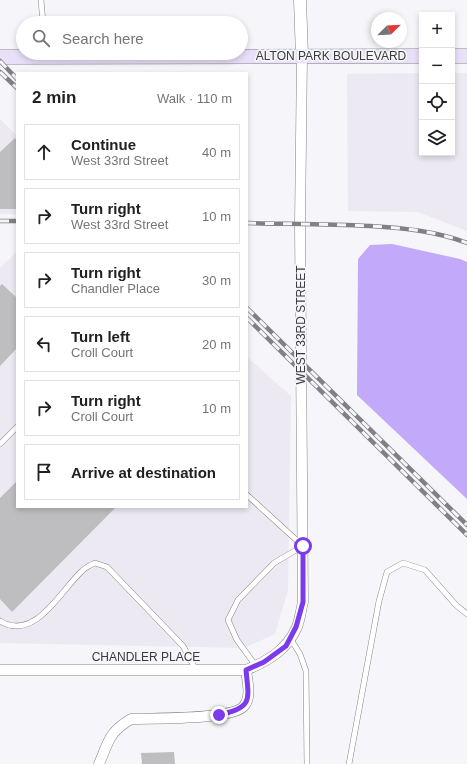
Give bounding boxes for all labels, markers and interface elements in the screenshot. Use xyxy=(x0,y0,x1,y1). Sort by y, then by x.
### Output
north arrow xyxy=(371,12,407,48)
map controls xyxy=(419,12,455,156)
button: + xyxy=(419,12,455,48)
search box xyxy=(16,16,248,60)
icon: search xyxy=(30,27,52,49)
text: Search here xyxy=(62,30,144,47)
button: − xyxy=(419,48,455,84)
street label: ALTON PARK BOULEVARD xyxy=(256,49,407,63)
button: locate xyxy=(419,84,455,120)
text: 2 min xyxy=(32,88,76,107)
text: Walk · 110 m xyxy=(157,91,232,106)
button: layers xyxy=(419,120,455,156)
text: Continue xyxy=(71,136,136,153)
icon: ahead xyxy=(33,141,55,163)
text: 40 m xyxy=(202,145,231,160)
text: West 33rd Street xyxy=(71,153,168,168)
text: Turn right xyxy=(71,200,141,217)
icon: right xyxy=(33,205,55,227)
text: 10 m xyxy=(202,209,231,224)
text: West 33rd Street xyxy=(71,217,168,232)
text: Turn right xyxy=(71,264,141,281)
street label: WEST 33RD STREET xyxy=(294,265,308,385)
icon: right xyxy=(33,269,55,291)
text: 30 m xyxy=(202,273,231,288)
text: Chandler Place xyxy=(71,281,160,296)
text: Turn left xyxy=(71,328,130,345)
icon: left xyxy=(33,333,55,355)
text: 20 m xyxy=(202,337,231,352)
text: Croll Court xyxy=(71,345,133,360)
text: Turn right xyxy=(71,392,141,409)
icon: right xyxy=(33,397,55,419)
text: 10 m xyxy=(202,401,231,416)
text: Croll Court xyxy=(71,409,133,424)
icon: arrive xyxy=(33,461,55,483)
text: Arrive at destination xyxy=(71,464,216,481)
route start xyxy=(294,537,312,555)
street label: CHANDLER PLACE xyxy=(92,650,200,664)
route end xyxy=(210,706,228,724)

